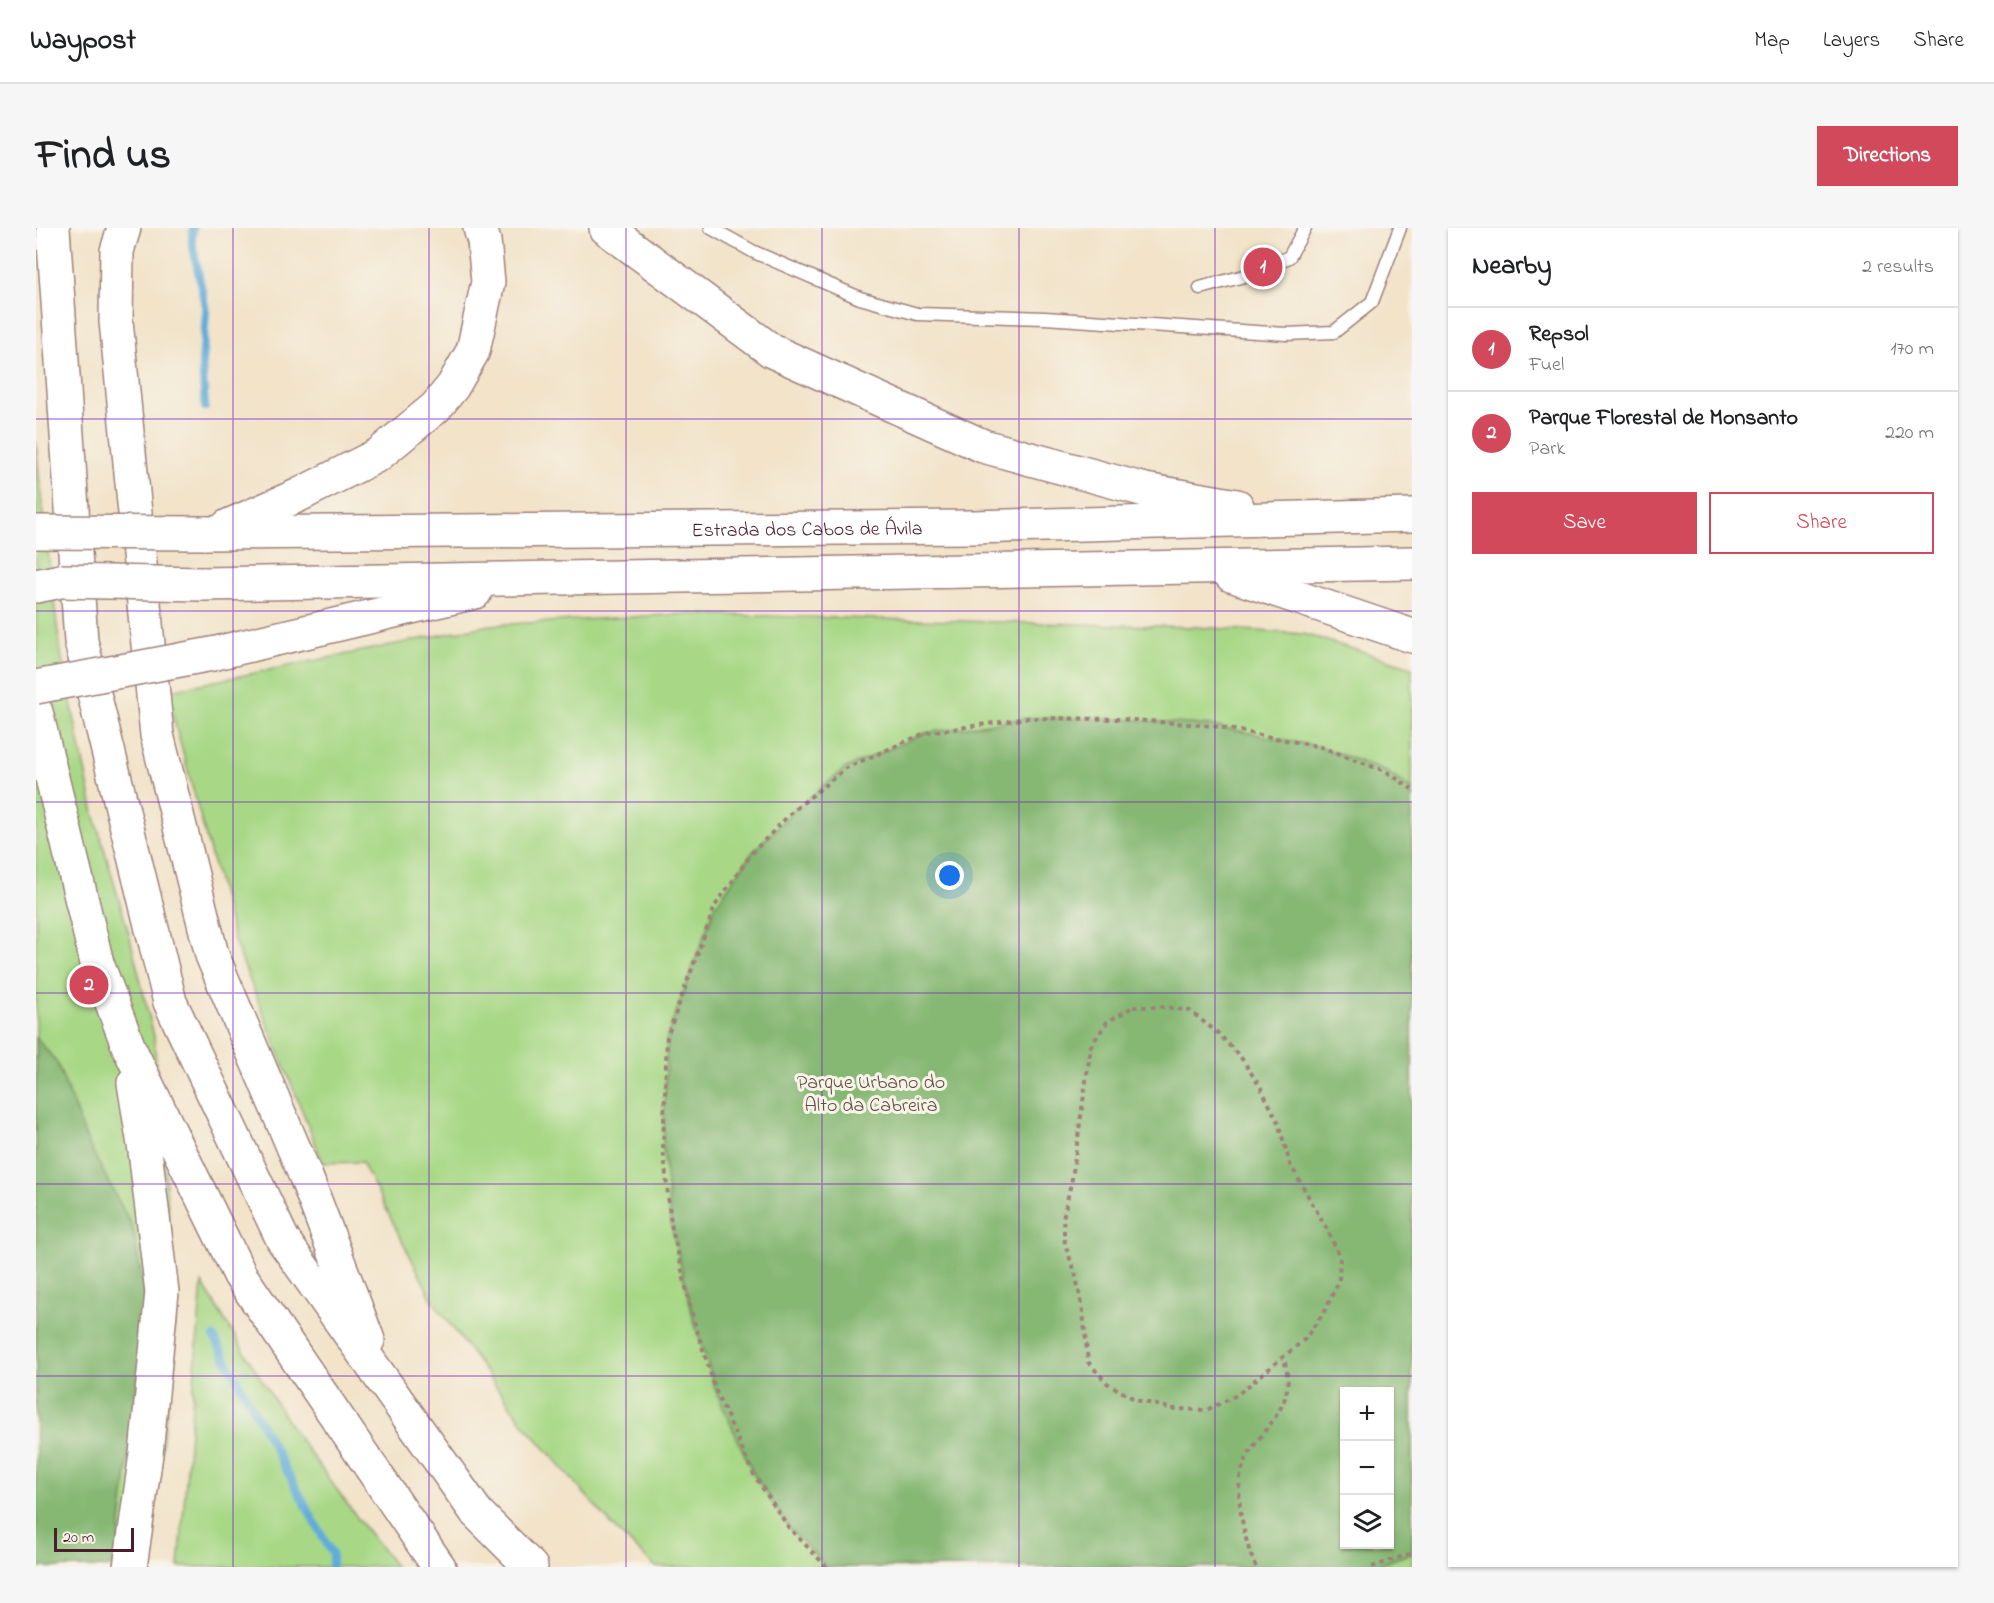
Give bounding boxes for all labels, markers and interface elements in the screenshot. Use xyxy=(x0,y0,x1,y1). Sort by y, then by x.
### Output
text: Waypost xyxy=(30,21,136,62)
text: Map xyxy=(1754,26,1790,56)
text: Layers xyxy=(1823,26,1880,56)
text: Share xyxy=(1913,26,1964,56)
text: Find us xyxy=(36,126,171,187)
button: Directions xyxy=(1817,126,1958,186)
pin: 1 xyxy=(1244,244,1282,290)
text: Nearby xyxy=(1472,248,1551,286)
text: 2 results xyxy=(1862,253,1934,282)
text: Repsol xyxy=(1529,319,1589,351)
text: 1 xyxy=(1488,335,1495,364)
text: 170 m xyxy=(1890,335,1934,364)
text: Fuel xyxy=(1529,351,1564,380)
text: Parque Florestal de Monsanto xyxy=(1529,403,1798,435)
text: 2 xyxy=(1487,419,1496,448)
text: 220 m xyxy=(1885,419,1934,448)
text: Park xyxy=(1529,435,1565,464)
button: Save xyxy=(1472,492,1697,554)
button: Share xyxy=(1709,492,1934,554)
street label: Estrada dos Cabos de Ávila xyxy=(691,515,923,546)
your location xyxy=(935,861,964,890)
pin: 2 xyxy=(70,962,108,1008)
park label: Parque Urbano do Alto da Cabreira xyxy=(797,1069,945,1121)
map controls xyxy=(1340,1387,1394,1549)
button: + xyxy=(1340,1387,1394,1441)
button: − xyxy=(1340,1441,1394,1495)
button: layers xyxy=(1340,1495,1394,1549)
scale bar xyxy=(54,1525,134,1552)
text: 20 m xyxy=(63,1526,94,1550)

